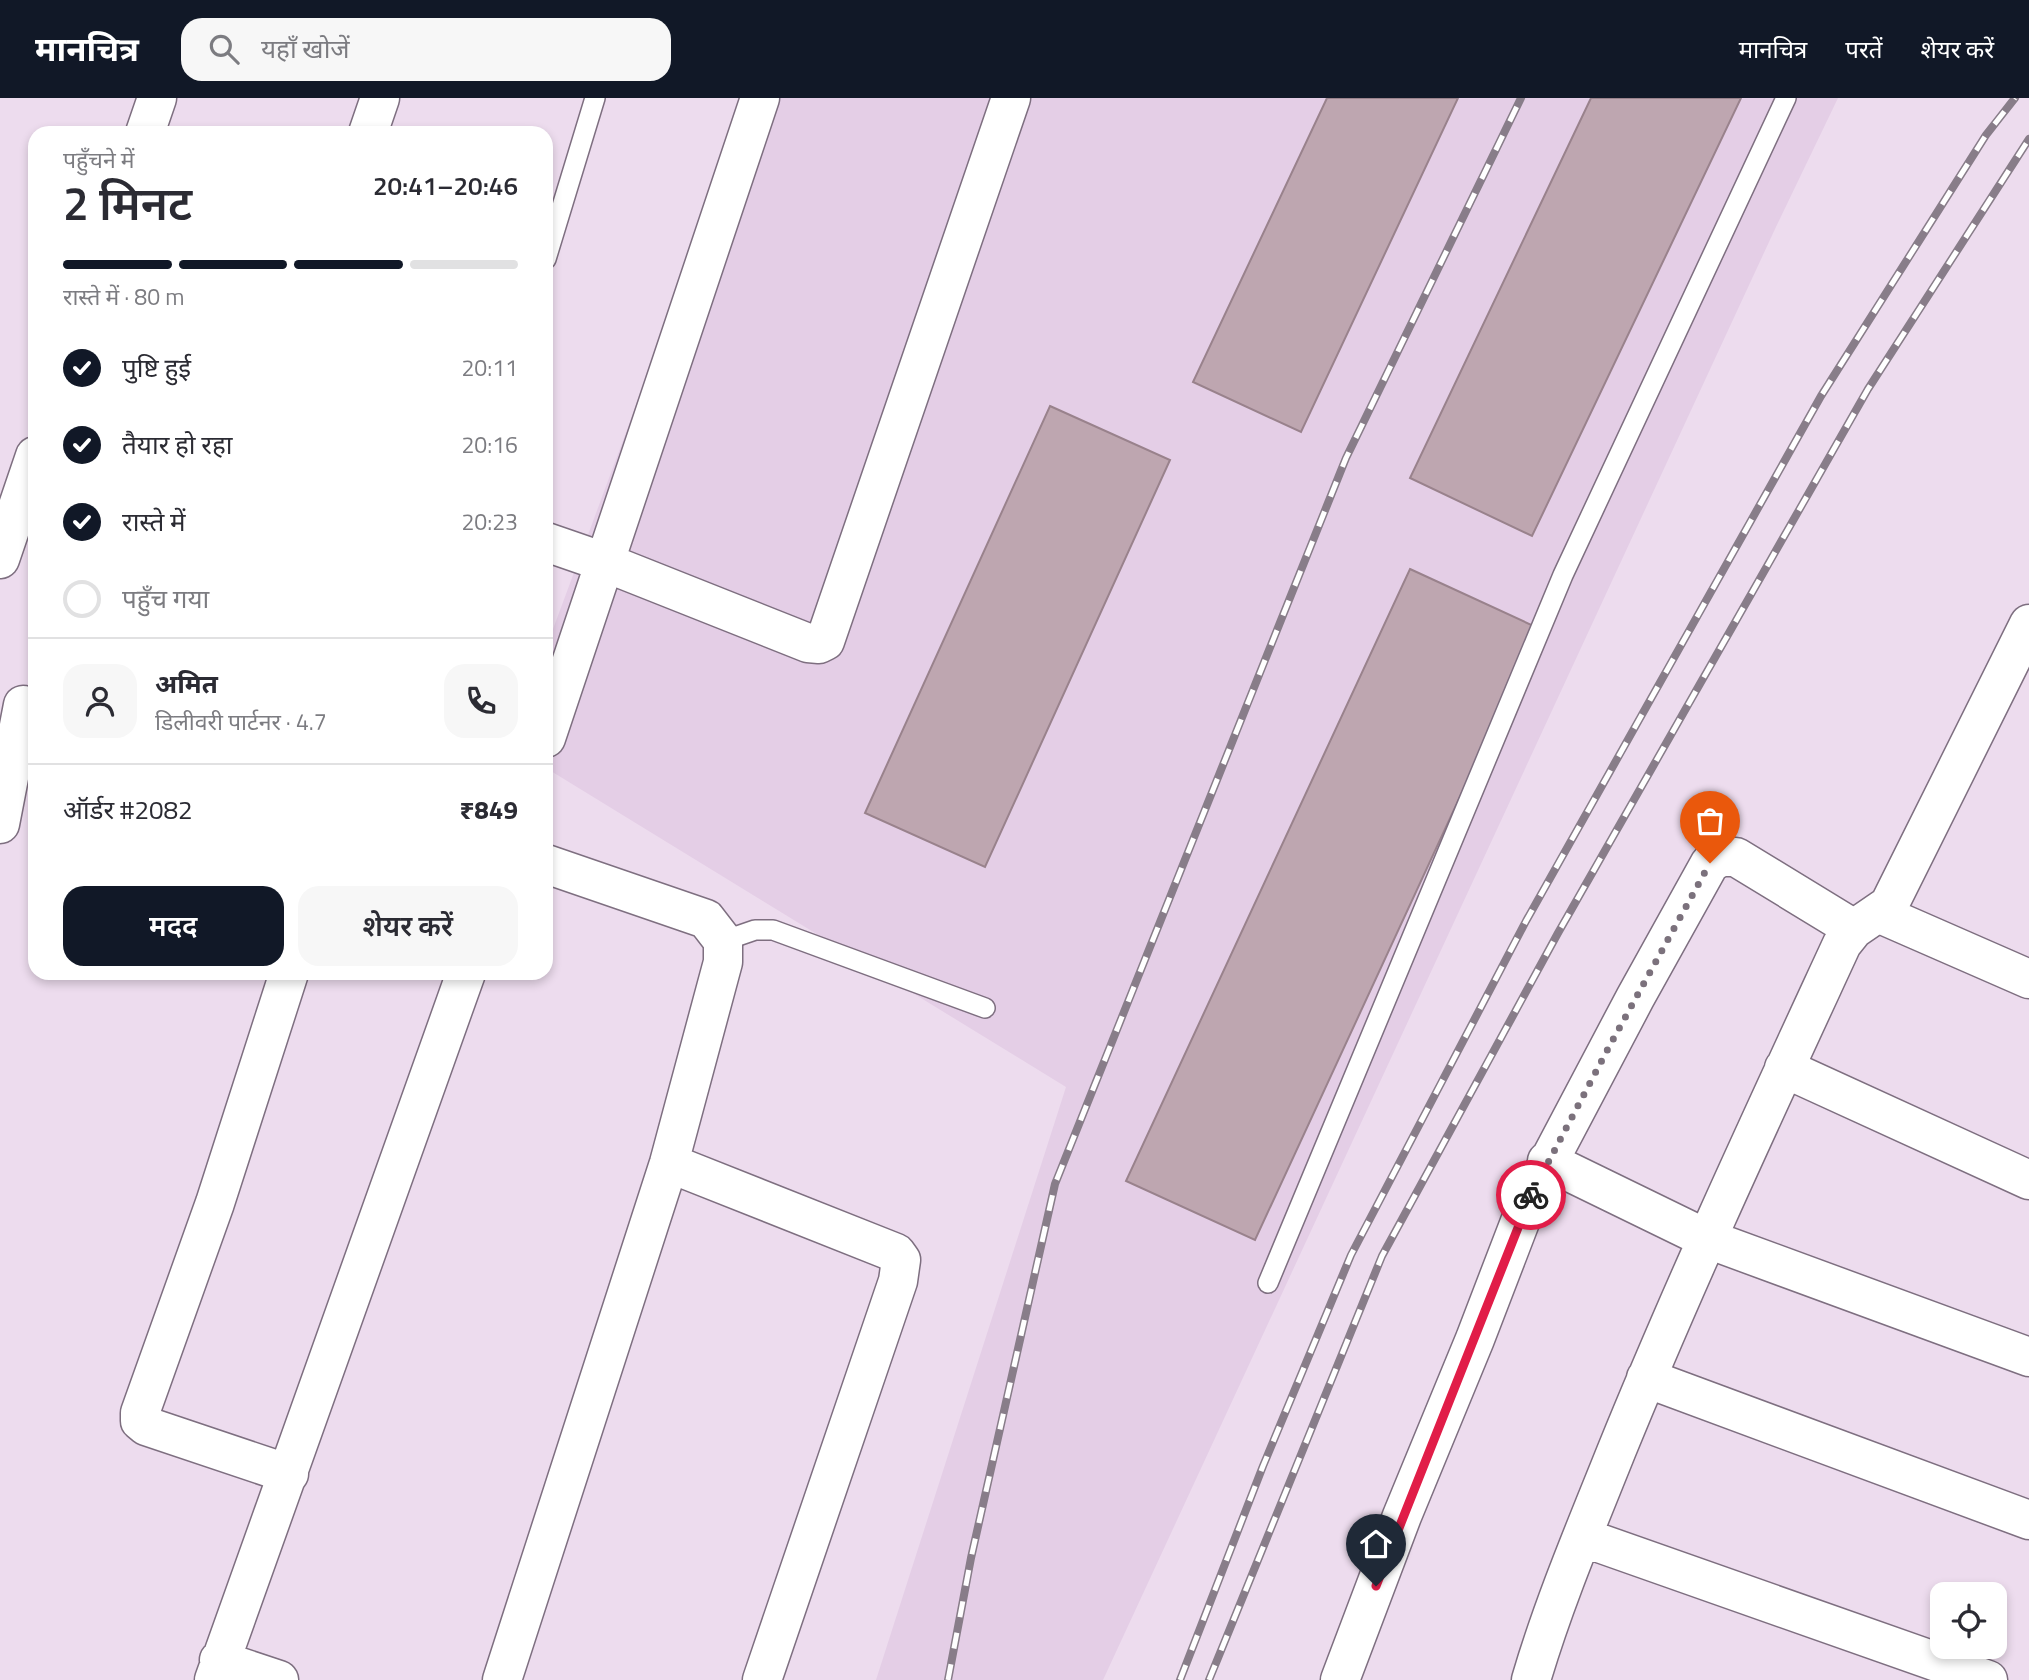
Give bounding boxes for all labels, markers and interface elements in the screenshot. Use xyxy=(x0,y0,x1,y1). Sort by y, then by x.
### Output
search box xyxy=(181,18,671,81)
text: मानचित्र xyxy=(35,24,139,74)
text: यहाँ खोजें xyxy=(261,29,350,68)
icon: search xyxy=(205,30,243,68)
text: मानचित्र xyxy=(1739,31,1807,67)
text: परतें xyxy=(1845,31,1882,67)
text: शेयर करें xyxy=(1920,31,1994,67)
text: पहुँचने में xyxy=(63,142,134,177)
text: 20:41–20:46 xyxy=(373,166,518,205)
text: 2 मिनट xyxy=(63,168,192,238)
text: रास्ते में · 80 m xyxy=(63,279,184,314)
text: पुष्टि हुई xyxy=(122,348,191,387)
icon: check xyxy=(63,349,101,387)
text: 20:11 xyxy=(461,350,518,385)
text: तैयार हो रहा xyxy=(122,425,232,464)
icon: check xyxy=(63,426,101,464)
text: 20:16 xyxy=(461,427,518,462)
text: रास्ते में xyxy=(122,502,186,541)
icon: check xyxy=(63,503,101,541)
text: 20:23 xyxy=(461,504,518,539)
text: पहुँच गया xyxy=(122,579,209,618)
button: person xyxy=(63,664,137,738)
text: अमित xyxy=(155,664,218,703)
button: phone xyxy=(444,664,518,738)
text: डिलीवरी पार्टनर · 4.7 xyxy=(155,704,327,739)
text: ऑर्डर #2082 xyxy=(63,790,193,829)
text: ₹849 xyxy=(459,790,518,829)
pin xyxy=(1680,791,1740,863)
icon: bag xyxy=(1691,802,1729,840)
button: मदद xyxy=(63,886,284,966)
button: शेयर करें xyxy=(298,886,518,966)
courier xyxy=(1496,1160,1566,1230)
icon: bike xyxy=(1512,1176,1550,1214)
pin xyxy=(1346,1514,1406,1586)
icon: home xyxy=(1357,1525,1395,1563)
map controls xyxy=(1930,1582,2007,1659)
button: locate xyxy=(1930,1582,2007,1659)

